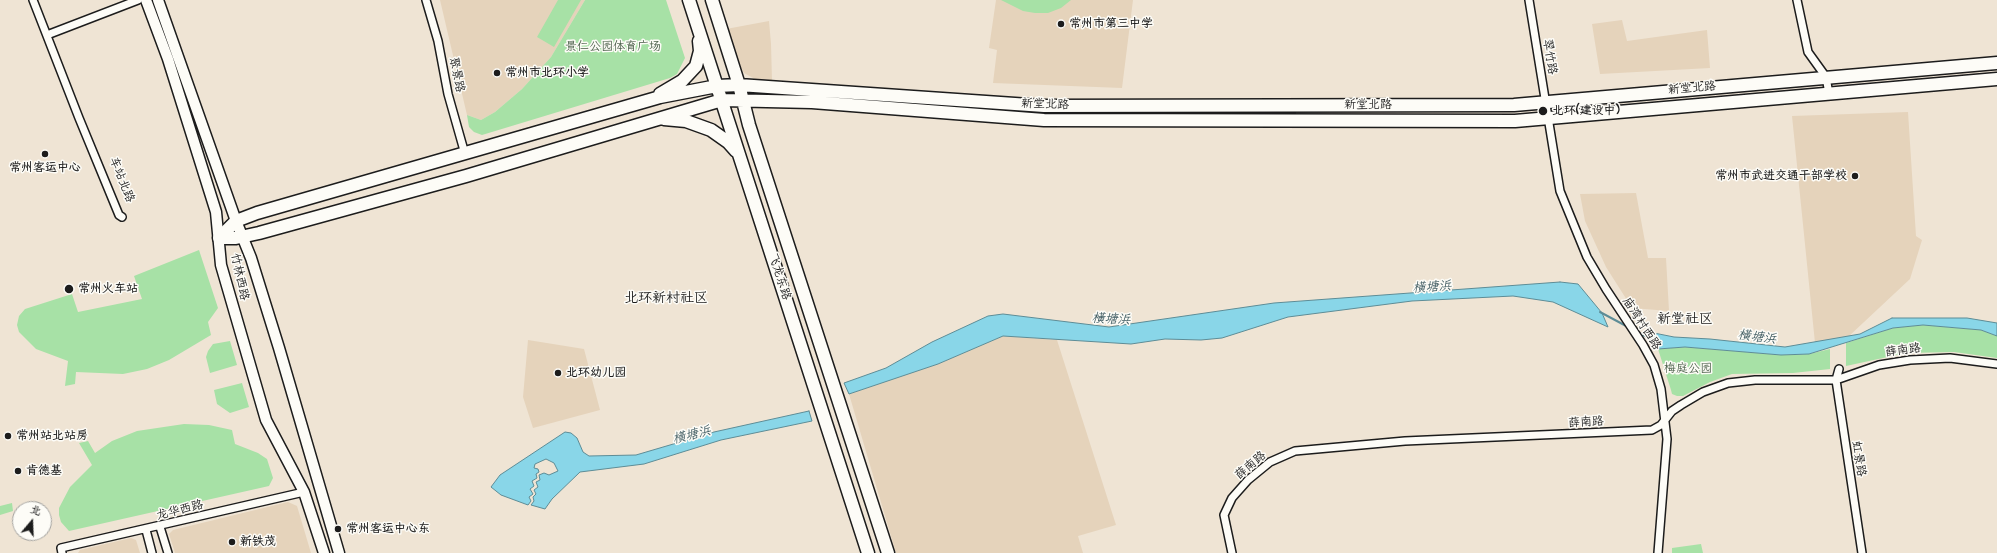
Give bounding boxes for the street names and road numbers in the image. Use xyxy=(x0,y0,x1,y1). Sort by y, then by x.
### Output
street label: 翠竹路 xyxy=(1539,38,1559,76)
street label: 聚景路 xyxy=(445,56,467,94)
street label: 新堂北路 xyxy=(1667,80,1717,98)
street label: 新堂北路 xyxy=(1021,97,1069,113)
street label: 新堂北路 xyxy=(1344,98,1392,112)
street label: 车站北路 xyxy=(105,155,137,205)
street label: 竹林西路 xyxy=(227,252,251,302)
street label: 飞龙东路 xyxy=(765,252,793,302)
street label: 庙湾村西路 xyxy=(1619,295,1663,353)
street label: 薛南路 xyxy=(1884,342,1922,360)
street label: 薛南路 xyxy=(1568,415,1604,431)
street label: 虹景路 xyxy=(1848,440,1868,478)
street label: 薛南路 xyxy=(1233,449,1269,483)
street label: 龙华西路 xyxy=(155,498,205,524)

